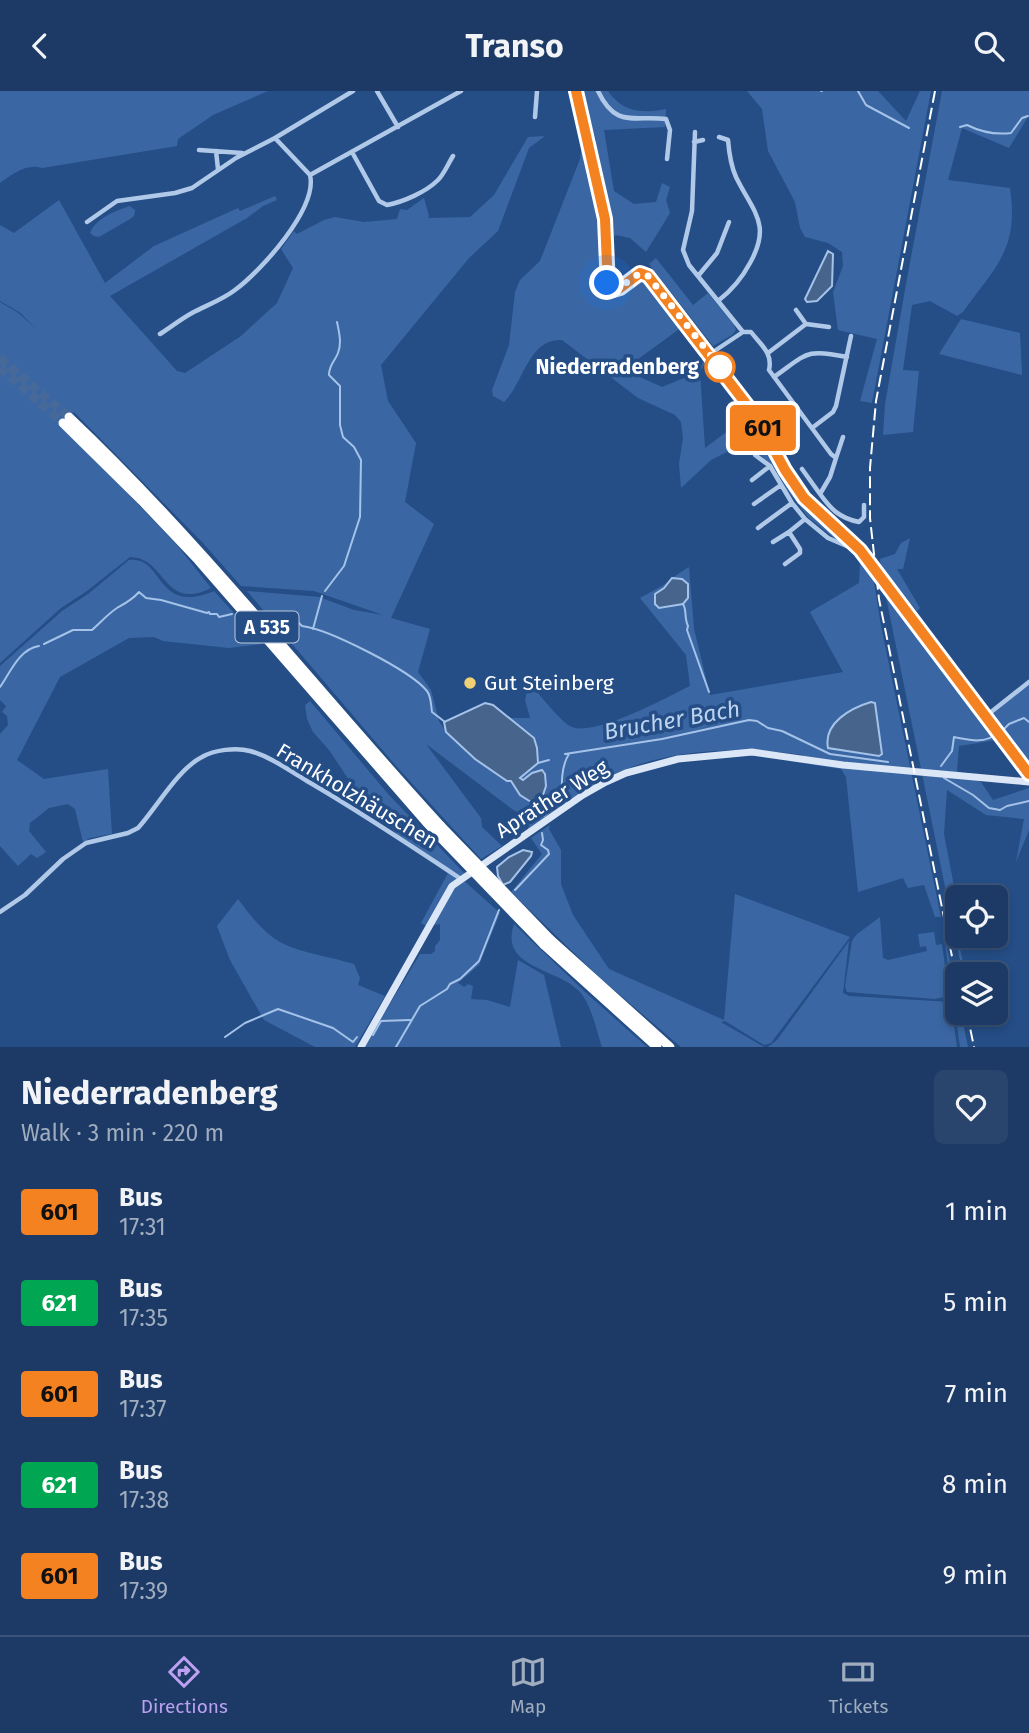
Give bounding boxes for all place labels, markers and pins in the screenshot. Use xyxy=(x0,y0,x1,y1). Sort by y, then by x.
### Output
marker: Niederradenberg xyxy=(705,352,735,382)
place label: Niederradenberg xyxy=(536,354,699,380)
place label: Gut Steinberg xyxy=(484,670,614,696)
marker: Gut Steinberg xyxy=(462,675,478,691)

